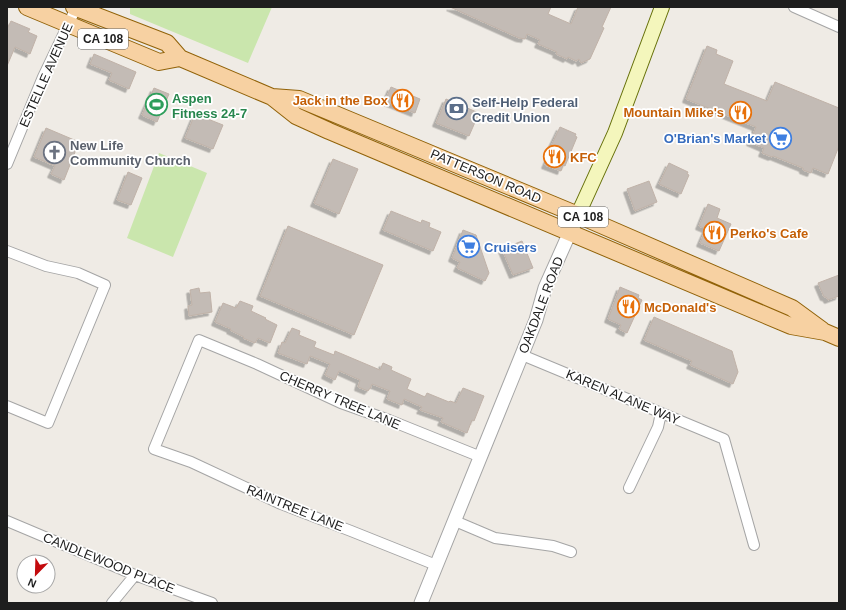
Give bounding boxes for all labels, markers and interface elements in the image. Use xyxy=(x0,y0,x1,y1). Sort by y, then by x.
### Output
street label: ESTELLE AVENUE xyxy=(16,20,76,129)
road number: CA 108 xyxy=(78,29,128,49)
restaurant icon: Jack in the Box xyxy=(390,87,416,113)
place label: Aspen Fitness 24-7 xyxy=(172,91,247,121)
sports icon: Aspen Fitness 24-7 xyxy=(143,92,169,118)
place label: Jack in the Box xyxy=(293,93,389,108)
place label: Self-Help Federal Credit Union xyxy=(472,95,578,125)
bank icon: Self-Help Federal Credit Union xyxy=(443,96,469,122)
restaurant icon: Mountain Mike's xyxy=(727,99,753,125)
place label: Mountain Mike's xyxy=(623,105,724,120)
supermarket icon: O'Brian's Market xyxy=(768,125,794,151)
place label: O'Brian's Market xyxy=(664,131,767,146)
place label: New Life Community Church xyxy=(70,138,191,168)
church icon: New Life Community Church xyxy=(42,139,68,165)
restaurant icon: KFC xyxy=(541,144,567,170)
street label: PATTERSON ROAD xyxy=(428,146,544,206)
place label: KFC xyxy=(570,150,597,165)
road number: CA 108 xyxy=(558,207,608,227)
restaurant icon: Perko's Cafe xyxy=(701,220,727,246)
place label: Perko's Cafe xyxy=(730,226,808,241)
supermarket icon: Cruisers xyxy=(455,234,481,260)
place label: Cruisers xyxy=(484,240,537,255)
street label: OAKDALE ROAD xyxy=(516,254,566,356)
restaurant icon: McDonald's xyxy=(615,294,641,320)
place label: McDonald's xyxy=(644,300,716,315)
street label: KAREN ALANE WAY xyxy=(564,366,682,428)
street label: CHERRY TREE LANE xyxy=(277,368,403,432)
street label: RAINTREE LANE xyxy=(244,482,346,534)
street label: CANDLEWOOD PLACE xyxy=(41,530,177,596)
north arrow xyxy=(16,554,56,594)
text: N xyxy=(26,576,38,590)

